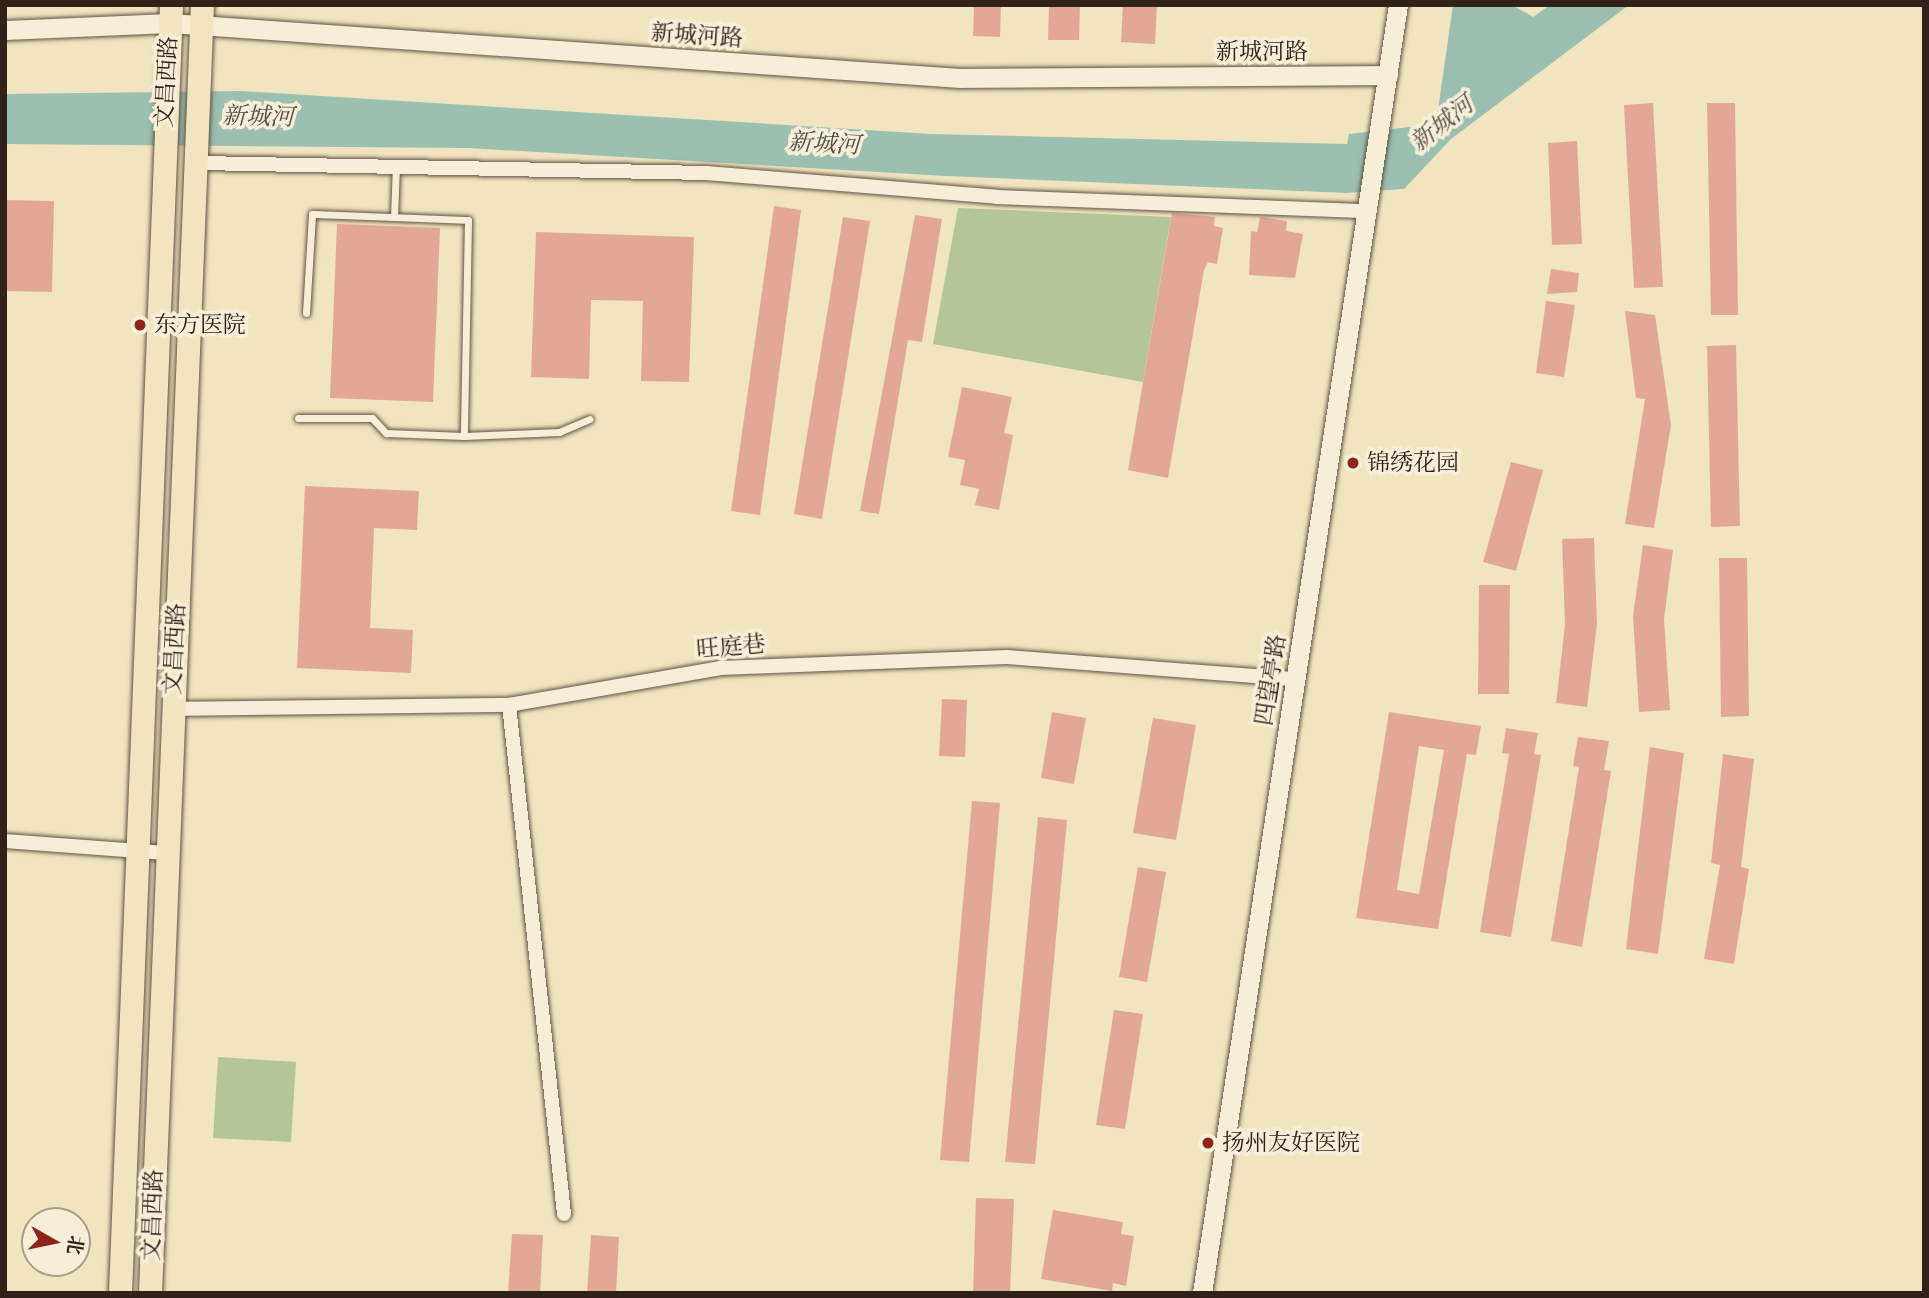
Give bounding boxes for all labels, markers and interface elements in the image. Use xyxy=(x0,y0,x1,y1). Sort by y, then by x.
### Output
street label: 新城河路 xyxy=(650,19,744,53)
street label: 文昌西路 xyxy=(151,35,183,129)
street label: 新城河路 xyxy=(1216,38,1308,66)
water label: 新城河 xyxy=(1405,90,1479,158)
water label: 新城河 xyxy=(222,102,294,132)
water label: 新城河 xyxy=(787,128,861,160)
place label: 东方医院 xyxy=(154,311,246,339)
marker: 东方医院 xyxy=(132,317,148,333)
place label: 锦绣花园 xyxy=(1367,449,1459,477)
marker: 锦绣花园 xyxy=(1345,455,1361,471)
street label: 文昌西路 xyxy=(159,602,191,696)
street label: 旺庭巷 xyxy=(695,630,767,664)
street label: 四望亭路 xyxy=(1250,632,1292,728)
place label: 扬州友好医院 xyxy=(1222,1129,1360,1157)
marker: 扬州友好医院 xyxy=(1200,1135,1216,1151)
street label: 文昌西路 xyxy=(138,1169,168,1261)
north arrow xyxy=(21,1207,91,1277)
text: 北 xyxy=(61,1234,88,1256)

